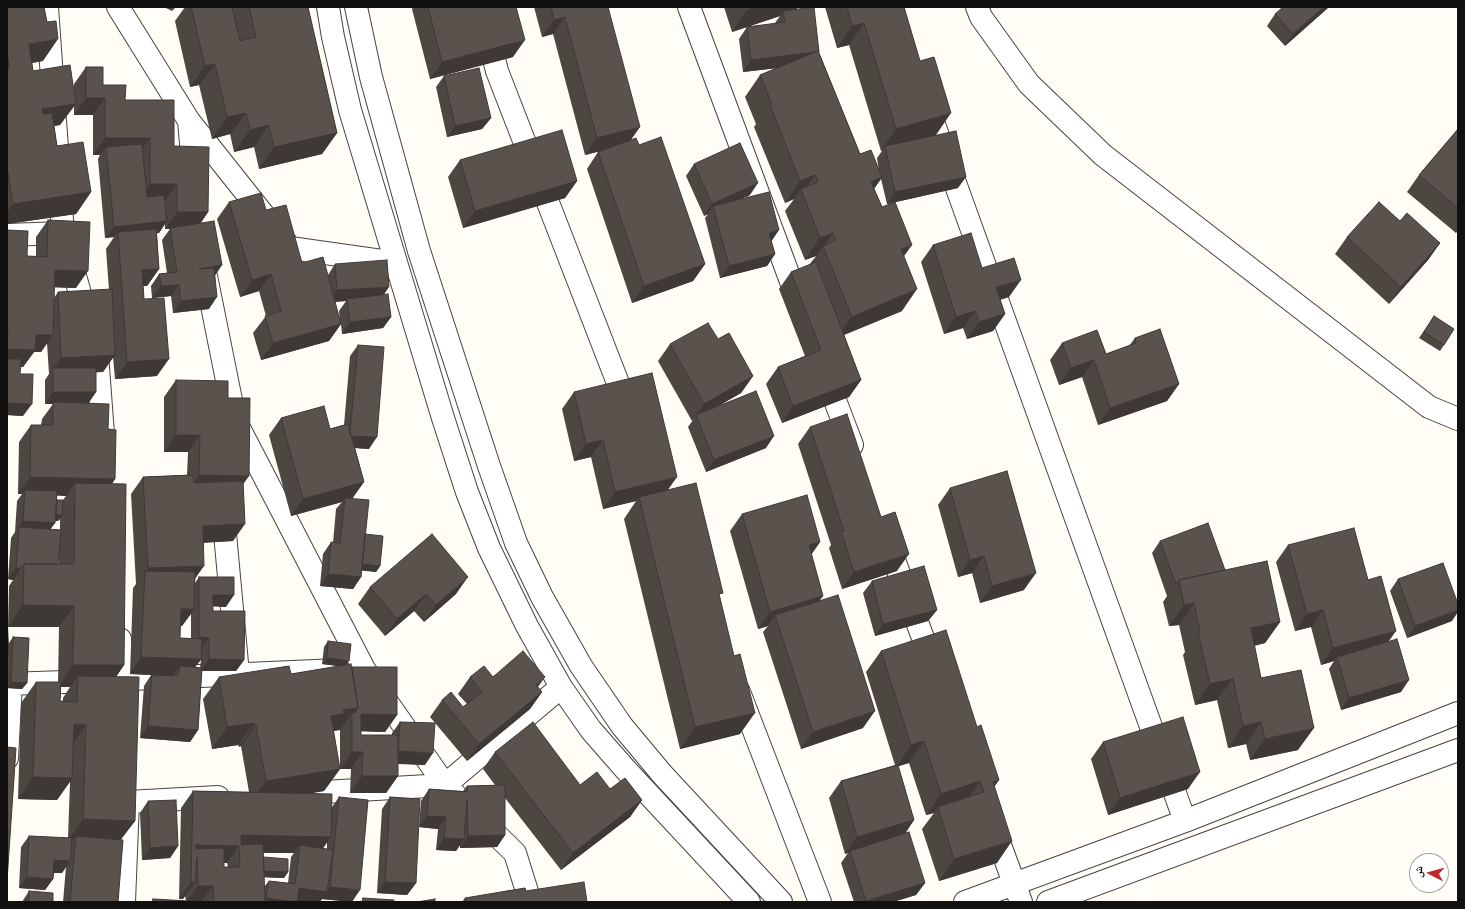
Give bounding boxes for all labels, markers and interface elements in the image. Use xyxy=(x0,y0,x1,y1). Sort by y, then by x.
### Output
north arrow xyxy=(1409,853,1449,893)
text: ش xyxy=(1410,865,1426,878)

